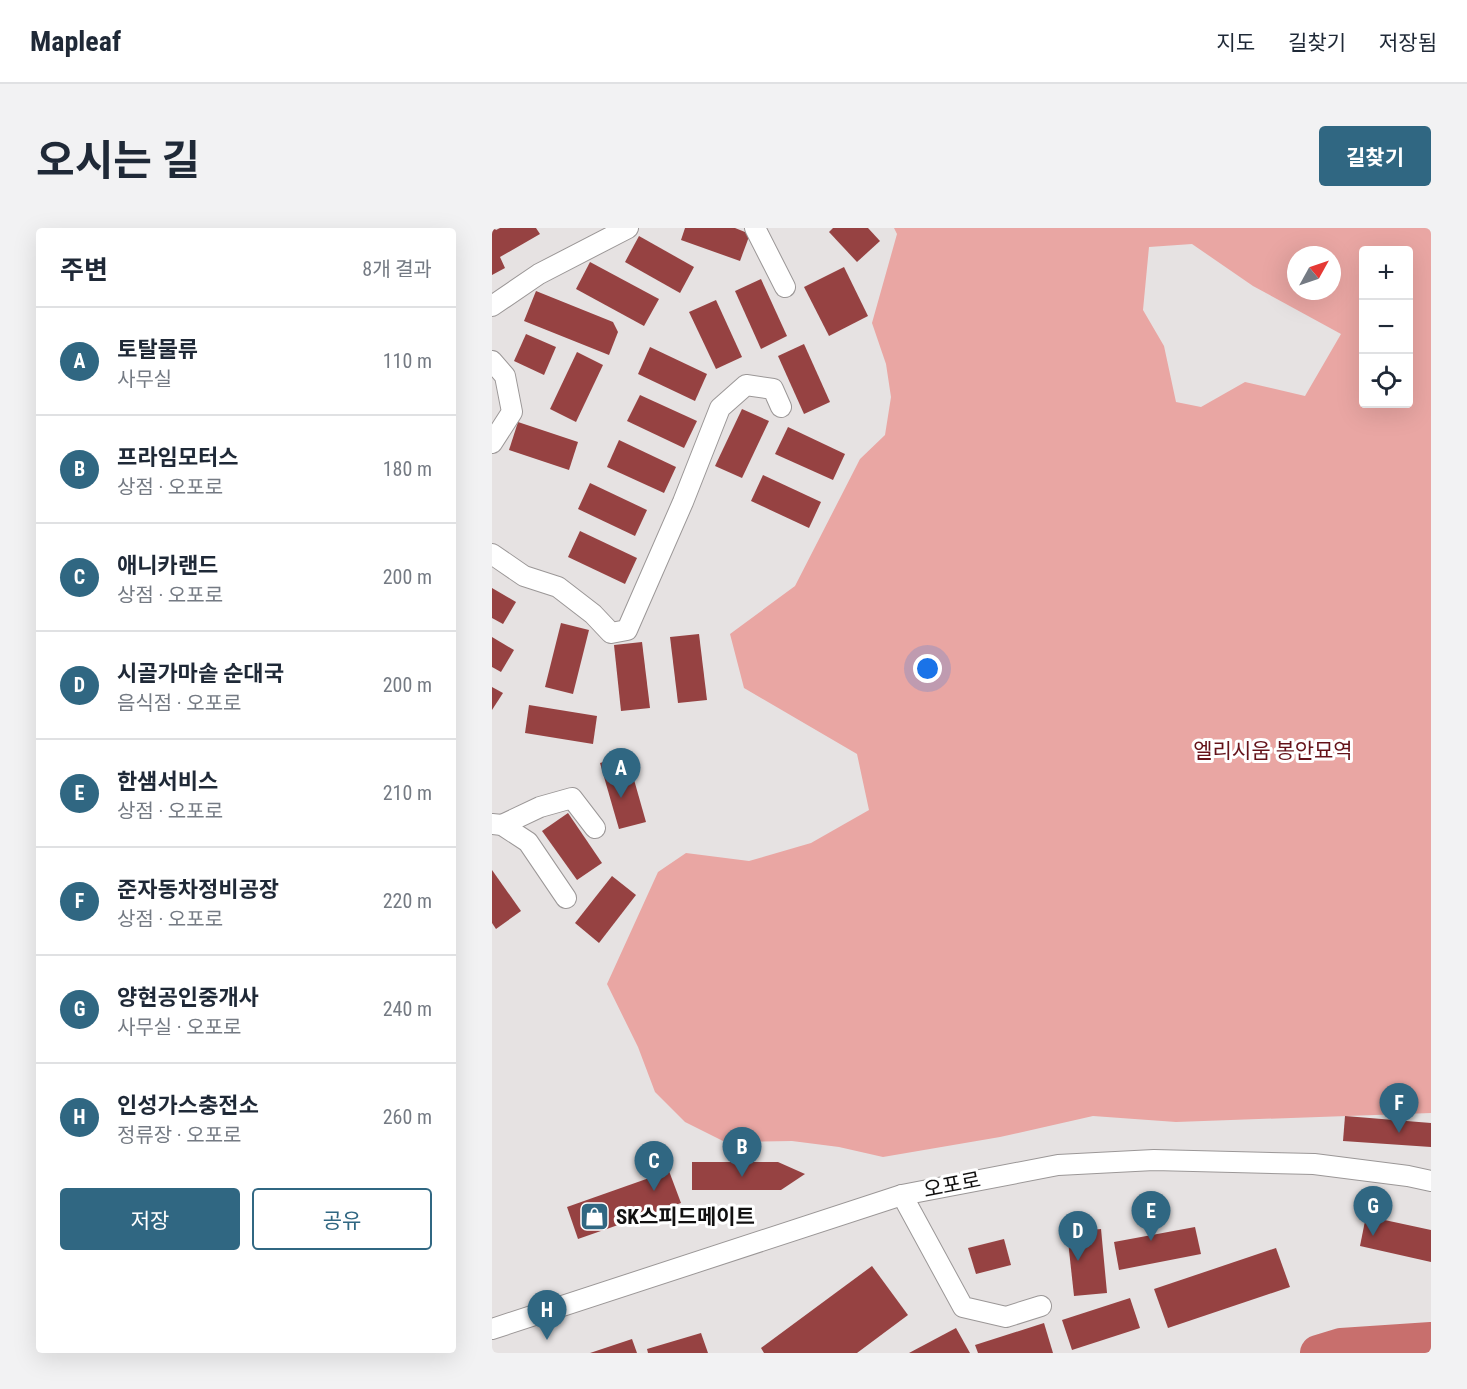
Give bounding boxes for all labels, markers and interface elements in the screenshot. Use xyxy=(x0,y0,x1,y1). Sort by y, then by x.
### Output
text: Mapleaf xyxy=(30,25,121,58)
text: 지도 xyxy=(1216,31,1255,55)
text: 길찾기 xyxy=(1288,31,1346,55)
text: 저장됨 xyxy=(1379,31,1437,55)
button: 길찾기 xyxy=(1319,126,1431,186)
text: 오시는 길 xyxy=(36,136,200,185)
north arrow xyxy=(1287,246,1341,300)
map controls xyxy=(1359,246,1413,408)
button: + xyxy=(1359,246,1413,300)
text: 주변 xyxy=(60,255,108,285)
text: 8개 결과 xyxy=(362,257,432,281)
button: − xyxy=(1359,300,1413,354)
text: 토탈물류 xyxy=(117,337,198,362)
text: A xyxy=(74,349,85,373)
text: 110 m xyxy=(383,349,432,373)
button: locate xyxy=(1359,354,1413,408)
text: 사무실 xyxy=(117,367,172,391)
text: 프라임모터스 xyxy=(117,445,238,470)
text: B xyxy=(74,457,85,481)
text: 180 m xyxy=(383,457,432,481)
text: 상점 · 오포로 xyxy=(117,475,223,499)
text: 애니카랜드 xyxy=(117,553,218,578)
text: C xyxy=(74,565,85,589)
text: 200 m xyxy=(383,565,432,589)
text: 상점 · 오포로 xyxy=(117,583,223,607)
your location xyxy=(913,654,942,683)
text: 시골가마솥 순대국 xyxy=(117,661,284,686)
text: D xyxy=(74,673,85,697)
text: 200 m xyxy=(383,673,432,697)
text: 음식점 · 오포로 xyxy=(117,691,241,715)
park label: 엘리시움 봉안묘역 xyxy=(1193,739,1353,763)
pin: A xyxy=(602,748,640,798)
text: 한샘서비스 xyxy=(117,769,218,794)
text: E xyxy=(75,781,84,805)
text: 210 m xyxy=(383,781,432,805)
text: 상점 · 오포로 xyxy=(117,799,223,823)
text: 준자동차정비공장 xyxy=(117,877,279,902)
text: F xyxy=(75,889,84,913)
text: 220 m xyxy=(383,889,432,913)
text: 상점 · 오포로 xyxy=(117,907,223,931)
text: 양현공인중개사 xyxy=(117,985,259,1010)
text: G xyxy=(74,997,85,1021)
text: 240 m xyxy=(383,997,432,1021)
text: 사무실 · 오포로 xyxy=(117,1015,241,1039)
pin: F xyxy=(1380,1084,1418,1133)
text: 인성가스충전소 xyxy=(117,1093,259,1118)
text: H xyxy=(73,1105,86,1129)
text: 260 m xyxy=(383,1105,432,1129)
text: 정류장 · 오포로 xyxy=(117,1123,241,1147)
pin: B xyxy=(722,1128,762,1177)
pin: C xyxy=(634,1142,674,1191)
street label: 오포로 xyxy=(921,1168,983,1202)
pin: G xyxy=(1354,1186,1392,1236)
button: 저장 xyxy=(60,1188,240,1250)
button: 공유 xyxy=(252,1188,432,1250)
pin: E xyxy=(1132,1192,1170,1241)
shop icon: SK스피드메이트 xyxy=(579,1201,611,1233)
place label: SK스피드메이트 xyxy=(616,1205,755,1229)
pin: D xyxy=(1058,1212,1098,1261)
pin: H xyxy=(528,1290,566,1340)

